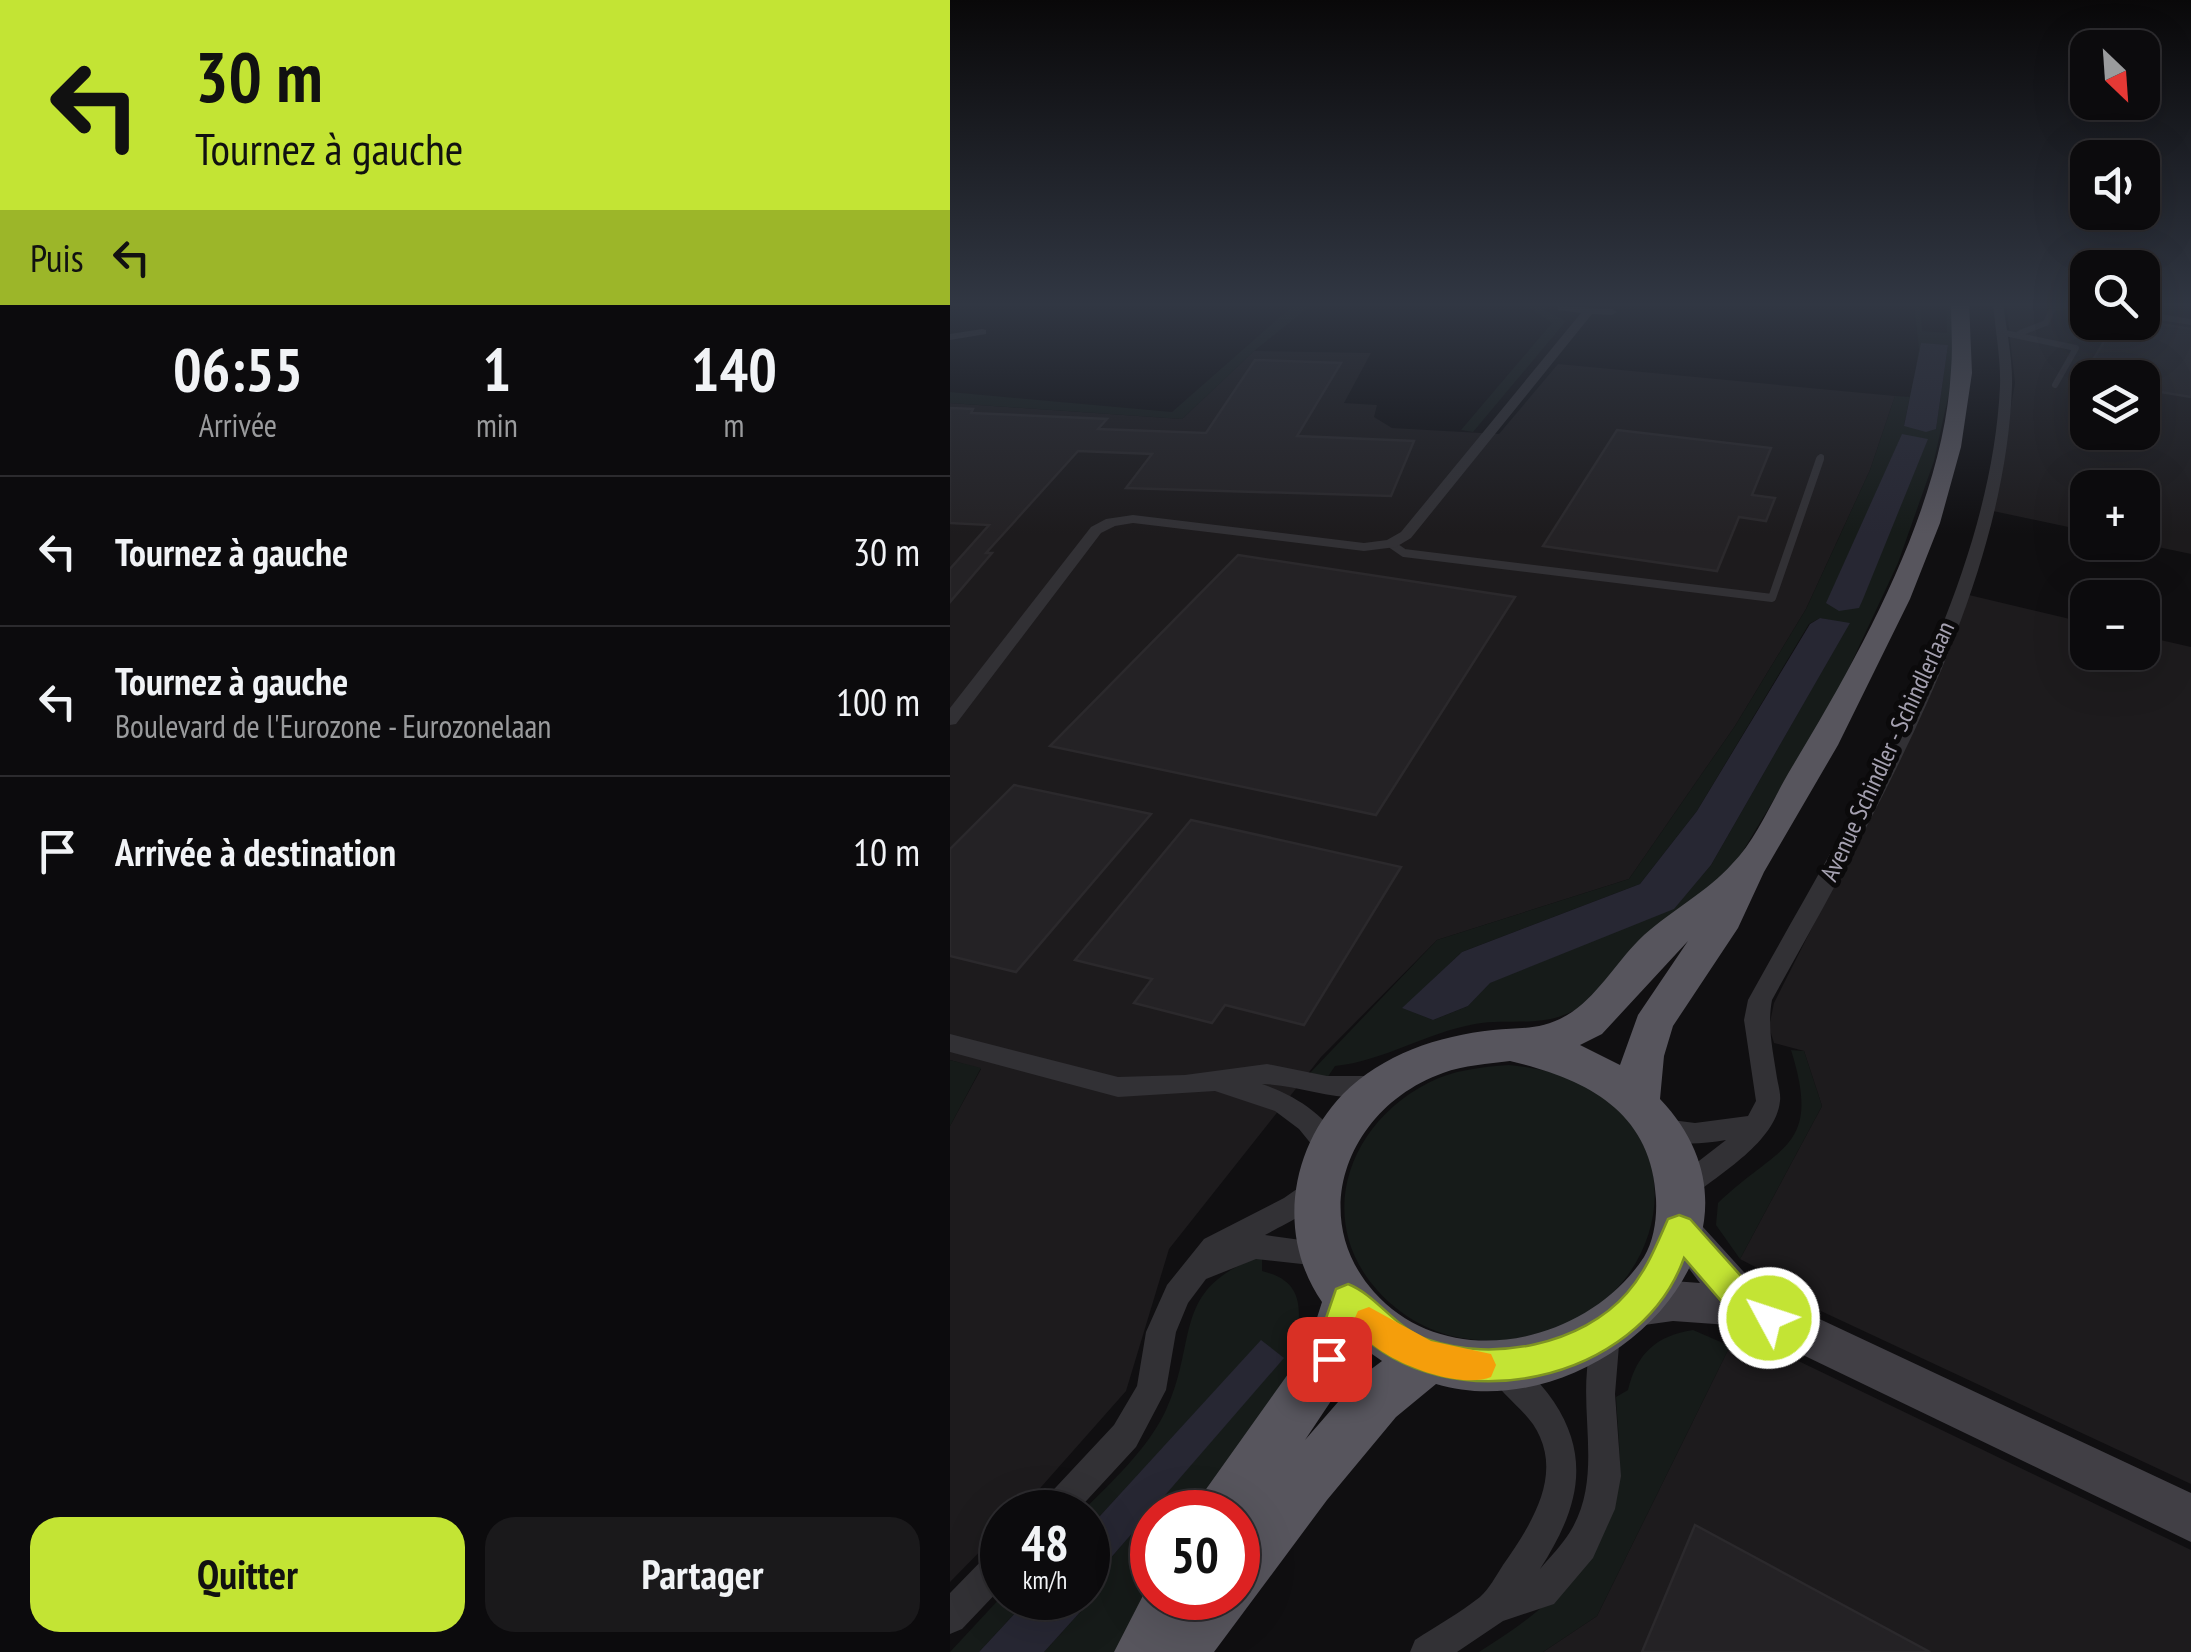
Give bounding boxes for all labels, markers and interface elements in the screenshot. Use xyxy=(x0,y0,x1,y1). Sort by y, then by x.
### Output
north arrow xyxy=(2070,30,2160,120)
map controls xyxy=(2070,30,2160,670)
text: 30 m xyxy=(195,31,323,121)
icon: left xyxy=(30,40,160,170)
text: Tournez à gauche xyxy=(195,119,463,177)
button: sound xyxy=(2070,140,2160,230)
icon: left xyxy=(104,230,159,285)
text: Puis xyxy=(30,233,84,282)
button: search xyxy=(2070,250,2160,340)
text: 06:55 xyxy=(173,330,303,408)
text: 1 xyxy=(483,330,511,408)
text: 140 xyxy=(691,330,777,408)
button: layers xyxy=(2070,360,2160,450)
text: Arrivée xyxy=(199,404,277,446)
text: min xyxy=(476,404,518,446)
text: m xyxy=(723,404,744,446)
button: + xyxy=(2070,470,2160,560)
icon: left xyxy=(30,524,85,579)
text: Tournez à gauche xyxy=(115,527,348,576)
text: 30 m xyxy=(853,527,920,576)
button: − xyxy=(2070,580,2160,670)
street label: Avenue Schindler - Schindlerlaan xyxy=(1813,616,1961,886)
text: Tournez à gauche xyxy=(115,656,348,705)
icon: left xyxy=(30,674,85,729)
text: 100 m xyxy=(836,677,920,726)
text: Boulevard de l'Eurozone - Eurozonelaan xyxy=(115,705,551,747)
icon: arrive xyxy=(30,824,85,879)
text: Arrivée à destination xyxy=(115,827,396,876)
text: 10 m xyxy=(853,827,920,876)
position arrow xyxy=(1717,1266,1821,1370)
pin xyxy=(1287,1317,1372,1402)
icon: arrive xyxy=(1302,1332,1357,1387)
speed limit sign: 50 xyxy=(1130,1490,1260,1620)
text: 48 xyxy=(1021,1510,1069,1575)
button: Quitter xyxy=(30,1517,465,1632)
button: Partager xyxy=(485,1517,920,1632)
text: km/h xyxy=(1023,1564,1067,1596)

